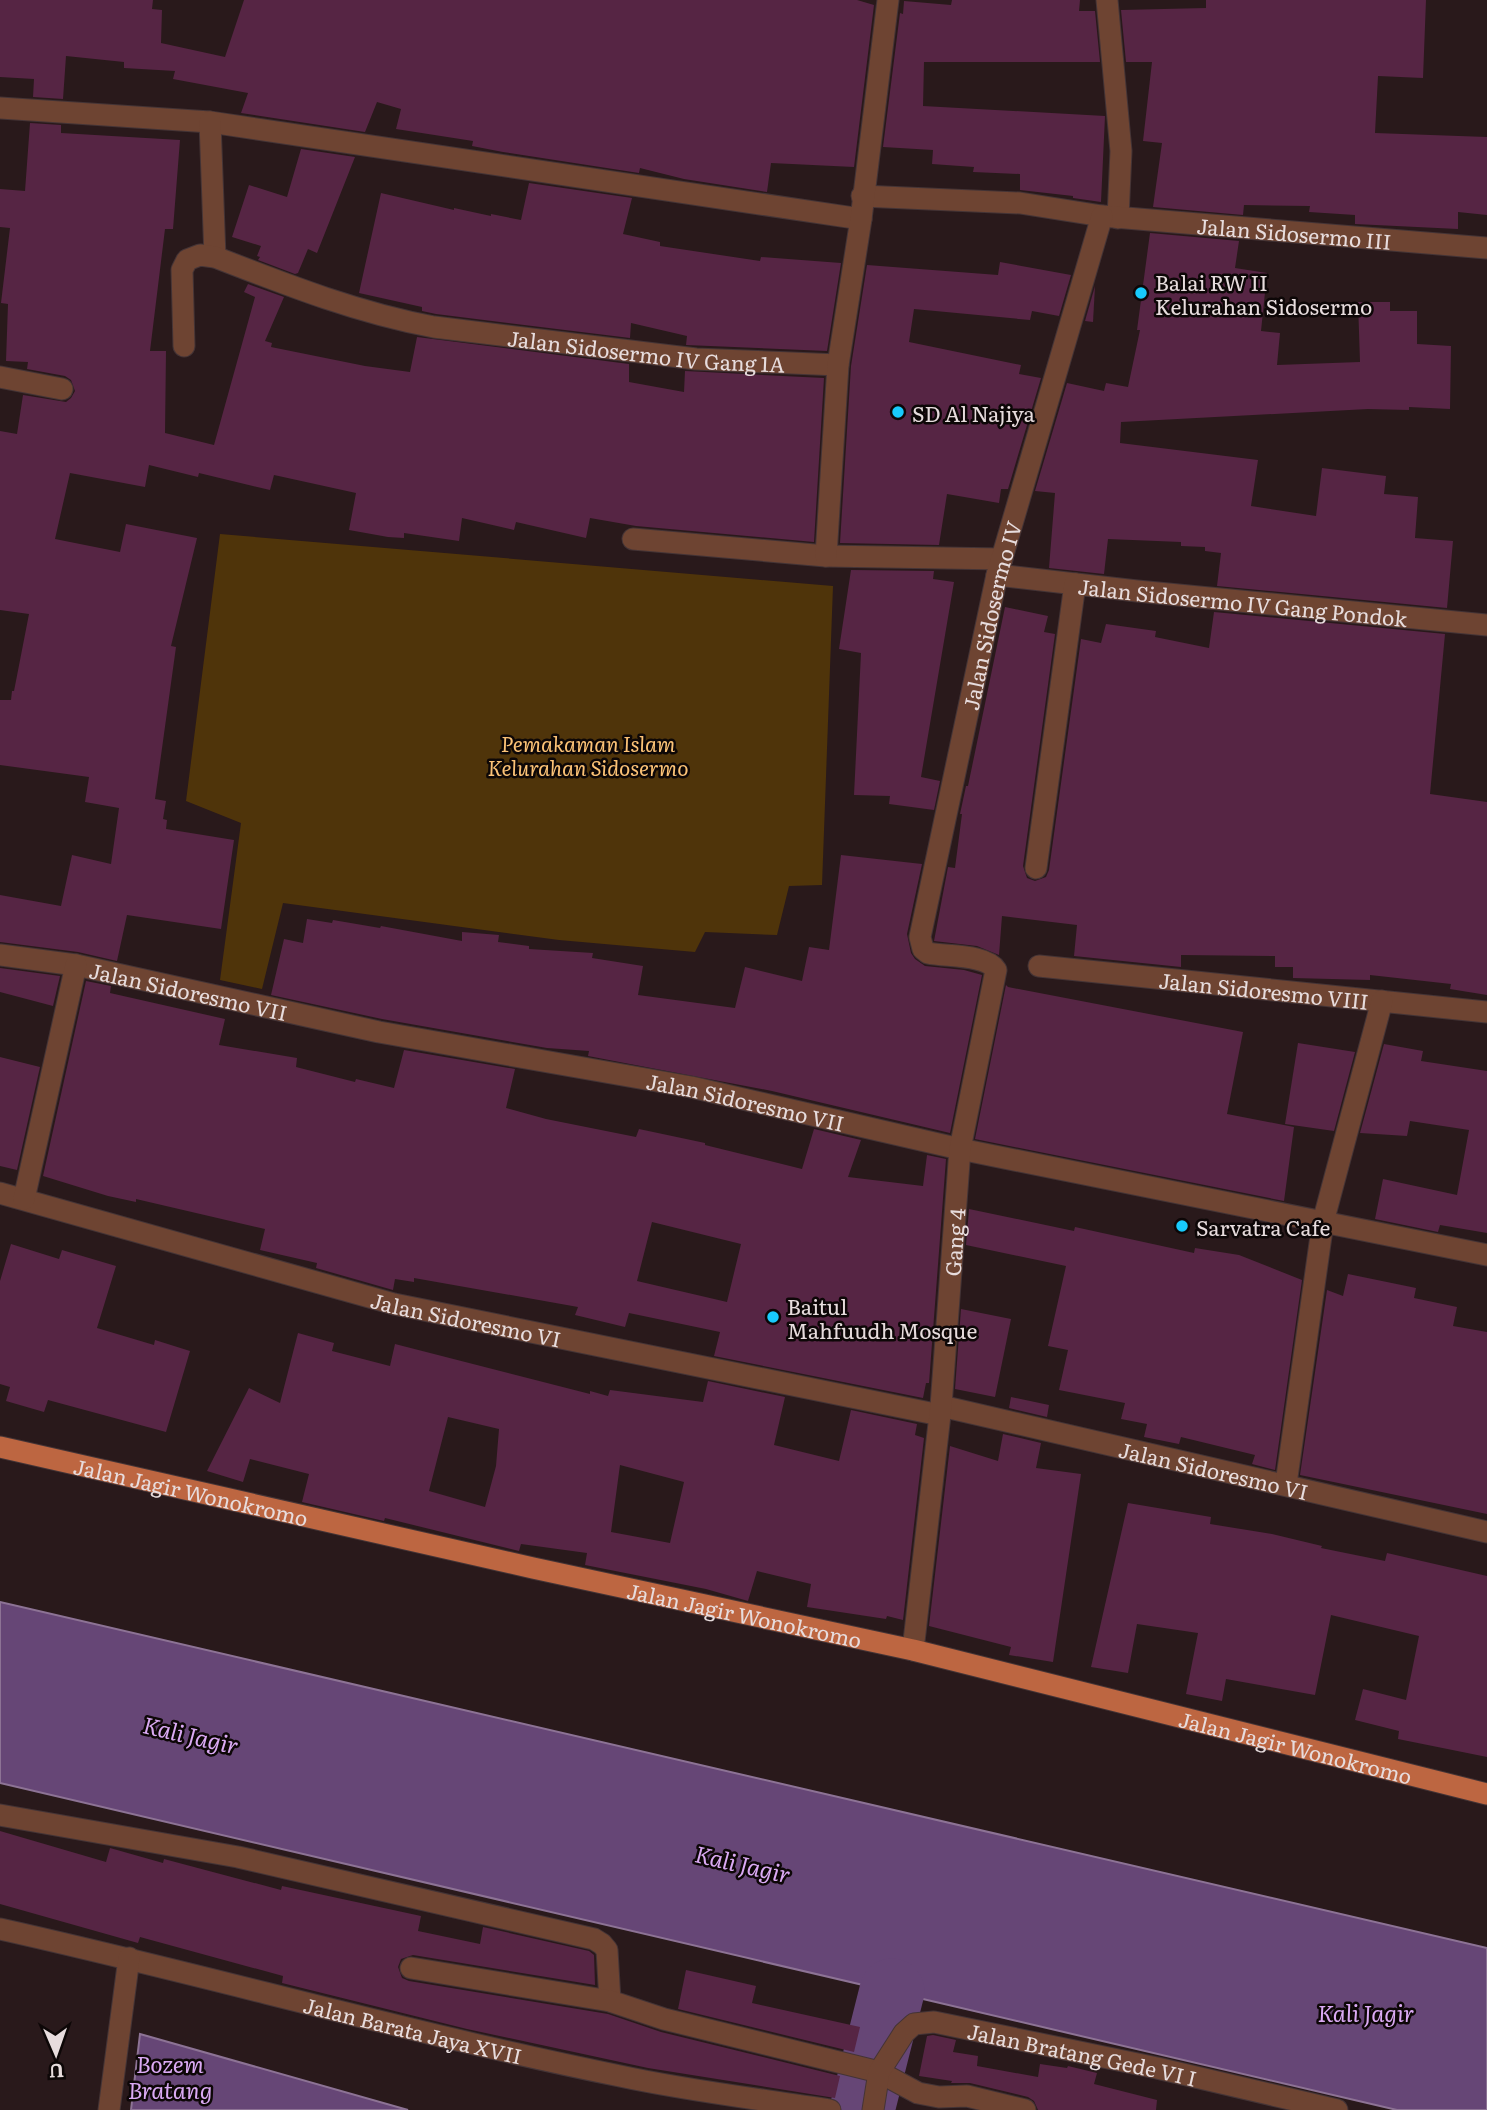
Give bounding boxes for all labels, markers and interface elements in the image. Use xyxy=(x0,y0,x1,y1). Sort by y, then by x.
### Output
street label: Jalan Sidosermo III xyxy=(1196,208,1393,256)
place label: Balai RW II Kelurahan Sidosermo xyxy=(1155,266,1372,321)
marker: Balai RW II Kelurahan Sidosermo xyxy=(1133,285,1149,301)
street label: Jalan Sidosermo IV Gang 1A xyxy=(506,321,786,378)
place label: SD Al Najiya xyxy=(912,397,1036,428)
marker: SD Al Najiya xyxy=(890,404,906,420)
street label: Jalan Sidosermo IV xyxy=(953,516,1028,713)
street label: Jalan Sidosermo IV Gang Pondok xyxy=(1076,569,1409,633)
park label: Pemakaman Islam Kelurahan Sidosermo xyxy=(487,727,689,782)
street label: Jalan Sidoresmo VII xyxy=(87,953,291,1027)
street label: Jalan Sidoresmo VIII xyxy=(1157,963,1370,1015)
street label: Jalan Sidoresmo VII xyxy=(644,1064,848,1137)
street label: Gang 4 xyxy=(935,1206,971,1277)
place label: Sarvatra Cafe xyxy=(1196,1211,1330,1242)
marker: Sarvatra Cafe xyxy=(1174,1218,1190,1234)
street label: Jalan Sidoresmo VI xyxy=(368,1283,564,1353)
place label: Baitul Mahfuudh Mosque xyxy=(787,1290,977,1345)
marker: Baitul Mahfuudh Mosque xyxy=(765,1309,781,1325)
street label: Jalan Sidoresmo VI xyxy=(1116,1432,1312,1506)
street label: Jalan Jagir Wonokromo xyxy=(71,1449,311,1532)
street label: Jalan Jagir Wonokromo xyxy=(624,1573,865,1654)
street label: Jalan Jagir Wonokromo xyxy=(1176,1702,1416,1790)
water label: Kali Jagir xyxy=(140,1707,242,1761)
water label: Kali Jagir xyxy=(692,1836,794,1890)
street label: Jalan Barata Jaya XVII xyxy=(301,1988,525,2070)
water label: Kali Jagir xyxy=(1317,1995,1415,2029)
street label: Jalan Bratang Gede VI I xyxy=(965,2014,1200,2092)
north arrow xyxy=(21,2019,91,2089)
water label: Bozem Bratang xyxy=(128,2046,212,2106)
text: U xyxy=(49,2058,65,2086)

